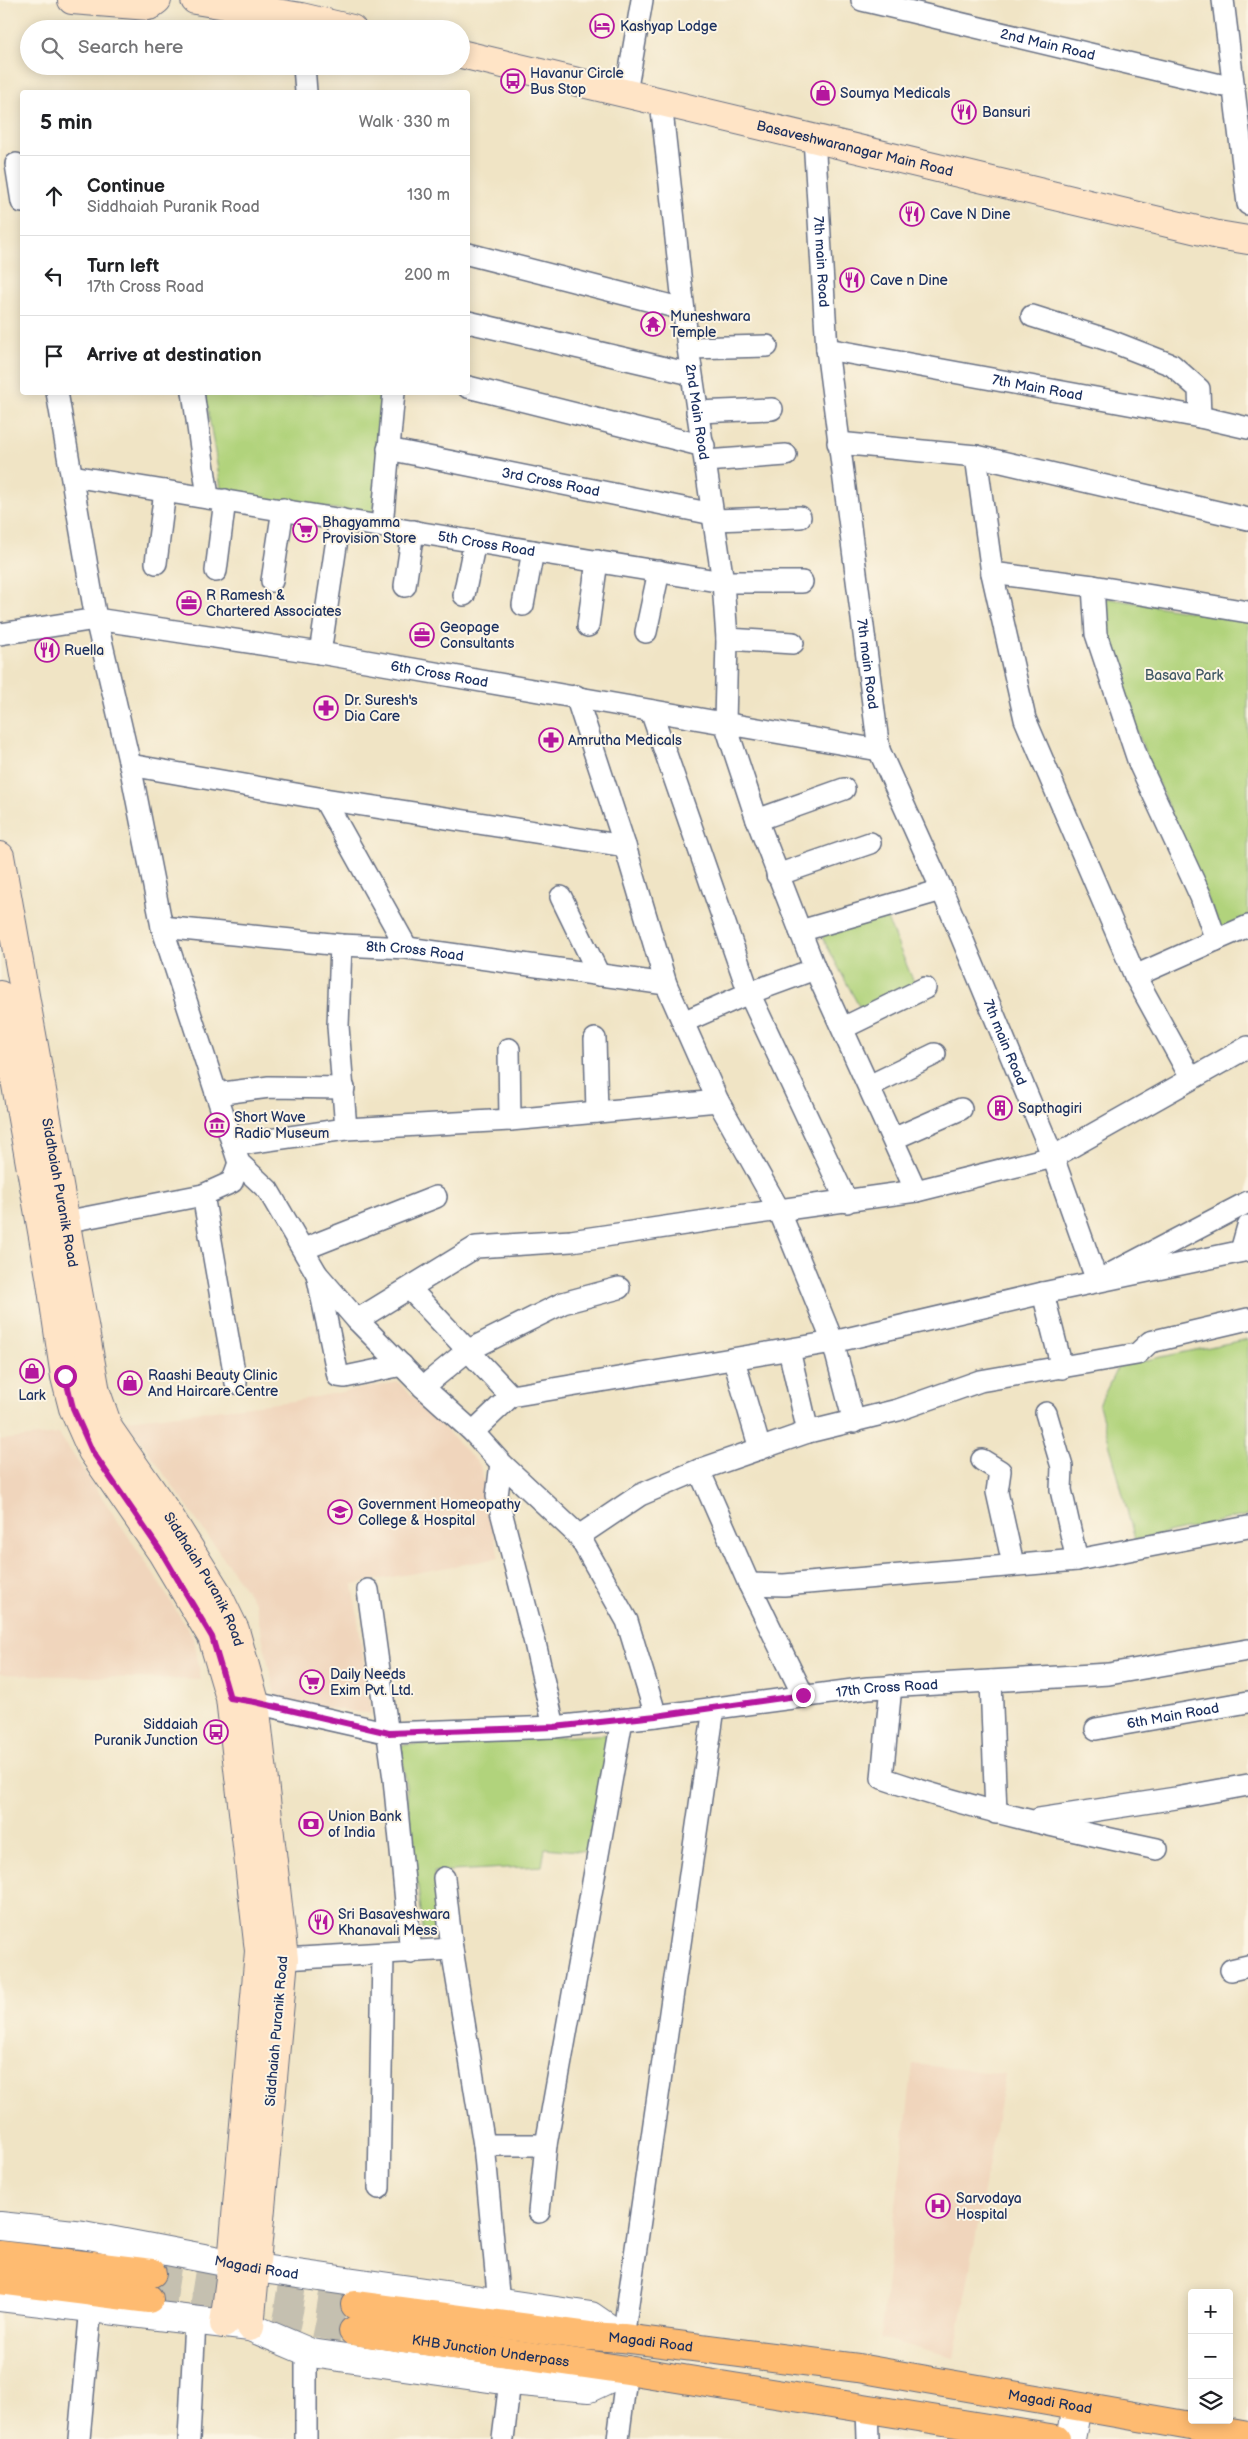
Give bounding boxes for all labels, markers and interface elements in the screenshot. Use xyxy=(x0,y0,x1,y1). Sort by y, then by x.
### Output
hotel icon: Kashyap Lodge xyxy=(589,13,615,39)
place label: Kashyap Lodge xyxy=(620,18,717,35)
search box xyxy=(20,20,470,75)
street label: 2nd Main Road xyxy=(999,25,1097,64)
icon: search xyxy=(38,34,66,62)
text: Search here xyxy=(78,36,183,59)
place label: Havanur Circle Bus Stop xyxy=(530,65,624,98)
bus stop icon: Havanur Circle Bus Stop xyxy=(500,68,526,94)
shop icon: Soumya Medicals xyxy=(810,80,836,106)
place label: Soumya Medicals xyxy=(840,85,950,102)
restaurant icon: Bansuri xyxy=(951,99,977,125)
place label: Bansuri xyxy=(982,104,1030,121)
text: 5 min xyxy=(40,110,93,135)
text: Walk · 330 m xyxy=(359,113,450,132)
street label: Basaveshwaranagar Main Road xyxy=(755,117,955,180)
text: Continue xyxy=(87,175,165,198)
icon: ahead xyxy=(40,182,68,210)
text: 130 m xyxy=(407,186,450,205)
text: Siddhaiah Puranik Road xyxy=(87,198,260,217)
restaurant icon: Cave N Dine xyxy=(899,201,925,227)
place label: Cave N Dine xyxy=(930,206,1011,223)
street label: 7th main Road xyxy=(810,216,832,308)
text: Turn left xyxy=(87,255,159,278)
icon: left xyxy=(40,262,68,290)
text: 200 m xyxy=(404,266,450,285)
restaurant icon: Cave n Dine xyxy=(839,267,865,293)
place label: Cave n Dine xyxy=(870,272,948,289)
text: 17th Cross Road xyxy=(87,278,204,297)
place label: Muneshwara Temple xyxy=(670,308,751,341)
temple icon: Muneshwara Temple xyxy=(640,311,666,337)
icon: arrive xyxy=(40,342,68,370)
text: Arrive at destination xyxy=(87,344,262,367)
street label: 2nd Main Road xyxy=(681,363,713,461)
street label: 7th Main Road xyxy=(991,371,1084,404)
street label: 3rd Cross Road xyxy=(500,464,601,500)
place label: Bhagyamma Provision Store xyxy=(322,514,416,547)
supermarket icon: Bhagyamma Provision Store xyxy=(292,517,318,543)
street label: 5th Cross Road xyxy=(437,528,536,560)
place label: R Ramesh & Chartered Associates xyxy=(206,587,342,620)
office icon: R Ramesh & Chartered Associates xyxy=(176,590,202,616)
street label: 7th main Road xyxy=(853,618,882,710)
place label: Geopage Consultants xyxy=(440,619,515,652)
office icon: Geopage Consultants xyxy=(409,622,435,648)
restaurant icon: Ruella xyxy=(34,637,60,663)
place label: Ruella xyxy=(64,642,104,659)
street label: 6th Cross Road xyxy=(389,657,489,691)
park label: Basava Park xyxy=(1145,667,1223,684)
place label: Dr. Suresh's Dia Care xyxy=(344,692,418,725)
pharmacy icon: Dr. Suresh's Dia Care xyxy=(313,695,339,721)
pharmacy icon: Amrutha Medicals xyxy=(538,727,564,753)
place label: Amrutha Medicals xyxy=(568,732,682,749)
street label: 8th Cross Road xyxy=(366,938,465,965)
street label: 7th main Road xyxy=(979,997,1030,1088)
building icon: Sapthagiri xyxy=(987,1095,1013,1121)
place label: Sapthagiri xyxy=(1018,1100,1082,1117)
place label: Short Wave Radio Museum xyxy=(234,1109,329,1142)
museum icon: Short Wave Radio Museum xyxy=(204,1112,230,1138)
street label: Siddhaiah Puranik Road xyxy=(38,1117,82,1269)
shop icon: Lark xyxy=(19,1358,45,1384)
route start xyxy=(54,1365,77,1388)
place label: Raashi Beauty Clinic And Haircare Centre xyxy=(148,1367,278,1400)
shop icon: Raashi Beauty Clinic And Haircare Centre xyxy=(117,1370,143,1396)
place label: Lark xyxy=(18,1387,46,1404)
place label: Government Homeopathy College & Hospital xyxy=(358,1496,521,1529)
school or university icon: Government Homeopathy College & Hospital xyxy=(327,1499,353,1525)
street label: Siddhaiah Puranik Road xyxy=(160,1509,247,1648)
place label: Daily Needs Exim Pvt. Ltd. xyxy=(330,1666,414,1699)
supermarket icon: Daily Needs Exim Pvt. Ltd. xyxy=(299,1669,325,1695)
street label: 17th Cross Road xyxy=(835,1676,938,1701)
route end xyxy=(792,1684,815,1707)
street label: 6th Main Road xyxy=(1125,1699,1220,1732)
place label: Siddaiah Puranik Junction xyxy=(94,1716,198,1749)
bus stop icon: Siddaiah Puranik Junction xyxy=(203,1719,229,1745)
place label: Union Bank of India xyxy=(328,1808,401,1841)
bank icon: Union Bank of India xyxy=(298,1811,324,1837)
place label: Sri Basaveshwara Khanavali Mess xyxy=(338,1906,450,1939)
restaurant icon: Sri Basaveshwara Khanavali Mess xyxy=(308,1909,334,1935)
street label: Siddhaiah Puranik Road xyxy=(261,1955,292,2107)
place label: Sarvodaya Hospital xyxy=(956,2190,1022,2223)
hospital icon: Sarvodaya Hospital xyxy=(925,2193,951,2219)
street label: Magadi Road xyxy=(213,2252,300,2283)
map controls xyxy=(1188,2289,1233,2424)
button: + xyxy=(1188,2289,1233,2334)
street label: Magadi Road xyxy=(608,2329,694,2356)
street label: KHB Junction Underpass xyxy=(411,2331,571,2371)
button: − xyxy=(1188,2334,1233,2379)
button: layers xyxy=(1188,2379,1233,2424)
street label: Magadi Road xyxy=(1007,2386,1093,2418)

